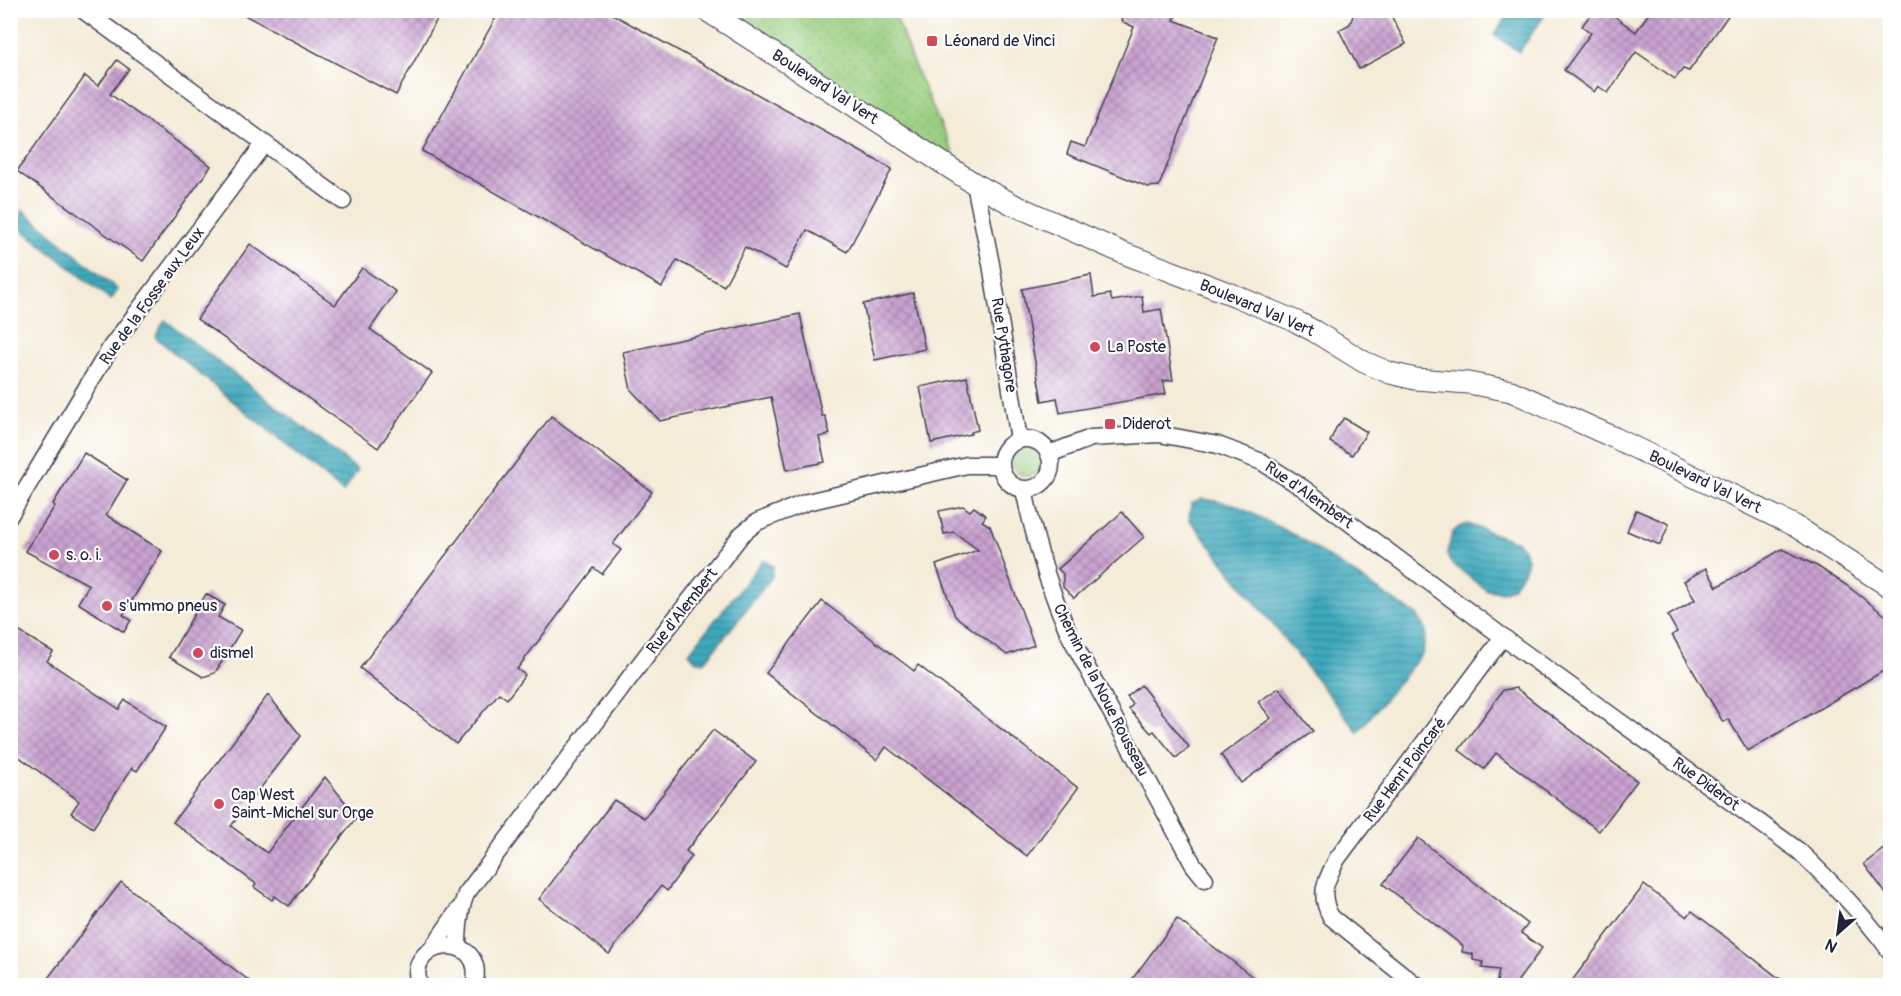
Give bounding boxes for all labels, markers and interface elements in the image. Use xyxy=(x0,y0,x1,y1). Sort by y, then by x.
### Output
place label: Léonard de Vinci xyxy=(944,31,1055,51)
marker: Léonard de Vinci xyxy=(925,34,939,48)
street label: Boulevard Val Vert xyxy=(768,45,882,129)
street label: Rue de la Fosse aux Leux xyxy=(95,223,209,369)
street label: Boulevard Val Vert xyxy=(1197,275,1318,341)
street label: Rue Pythagore xyxy=(987,296,1021,394)
place label: La Poste xyxy=(1107,337,1166,357)
marker: La Poste xyxy=(1088,340,1102,354)
place label: Diderot xyxy=(1122,414,1172,434)
marker: Diderot xyxy=(1103,417,1117,431)
street label: Boulevard Val Vert xyxy=(1645,446,1765,518)
street label: Rue d'Alembert xyxy=(1261,457,1358,533)
place label: s. o. i. xyxy=(66,545,102,565)
marker: s. o. i. xyxy=(47,548,61,562)
street label: Rue d'Alembert xyxy=(642,564,722,658)
place label: s'ummo pneus xyxy=(119,596,217,616)
marker: s'ummo pneus xyxy=(100,599,114,613)
street label: Chemin de la Noue Rousseau xyxy=(1049,601,1153,779)
place label: dismel xyxy=(210,643,254,663)
marker: dismel xyxy=(191,646,205,660)
street label: Rue Henri Poincaré xyxy=(1359,714,1451,826)
street label: Rue Diderot xyxy=(1669,753,1744,815)
place label: Cap West Saint-Michel sur Orge xyxy=(231,785,374,823)
marker: Cap West Saint-Michel sur Orge xyxy=(212,797,226,811)
north arrow xyxy=(1808,903,1868,963)
text: N xyxy=(1822,934,1841,957)

